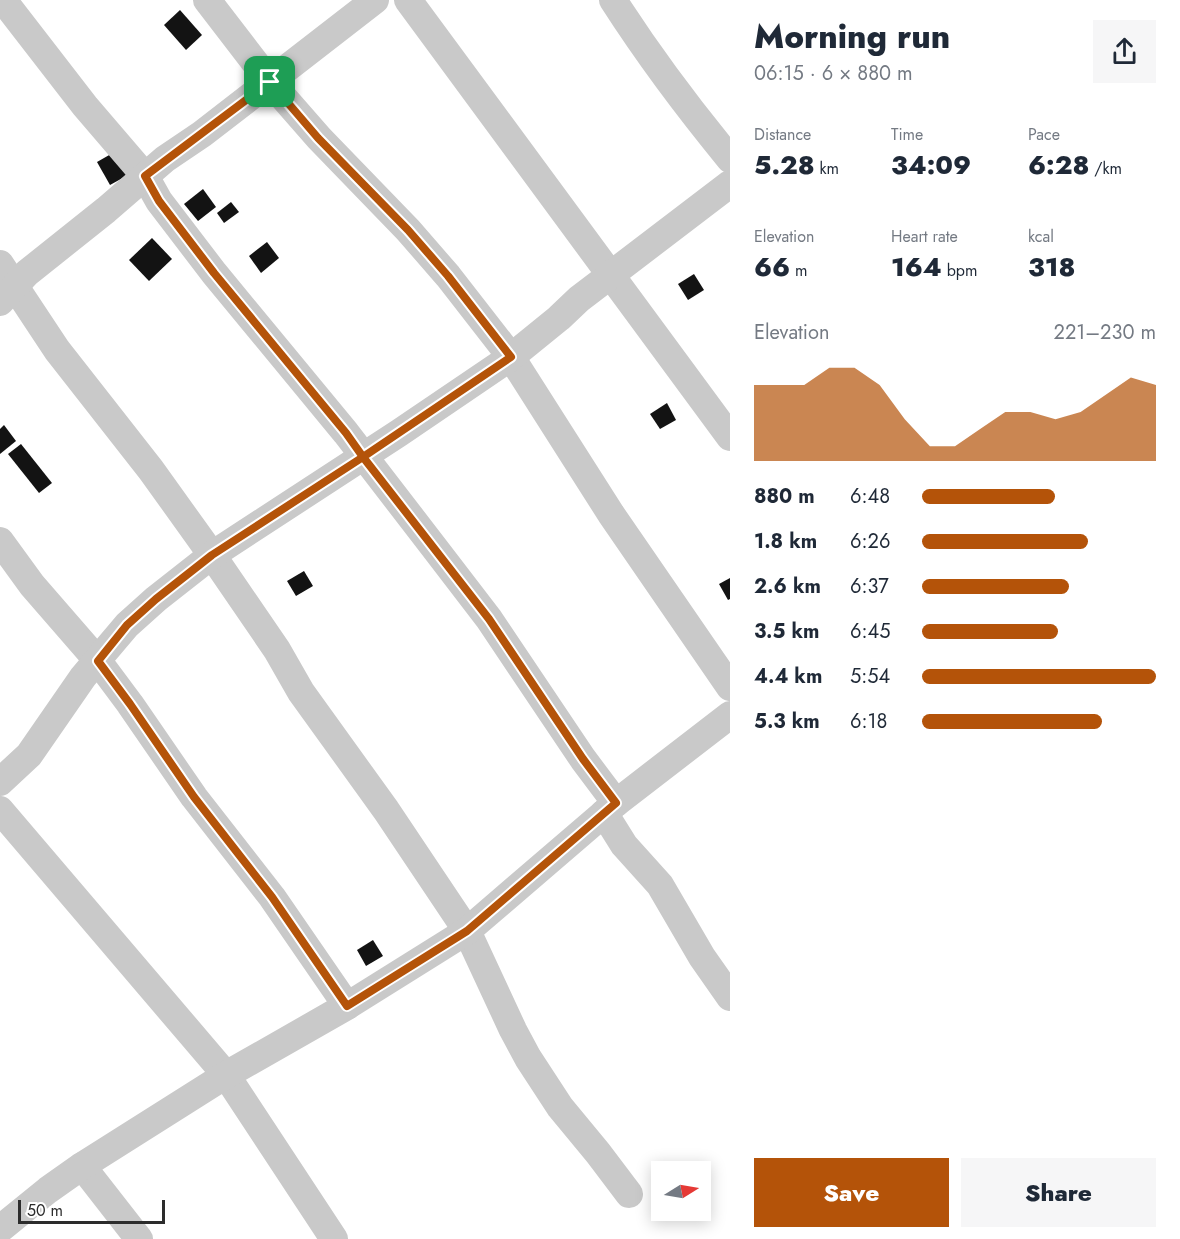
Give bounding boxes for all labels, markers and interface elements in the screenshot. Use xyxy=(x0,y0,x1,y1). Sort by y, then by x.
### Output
text: Morning run xyxy=(754,13,950,60)
button: share xyxy=(1093,20,1156,83)
pin xyxy=(244,56,295,107)
text: 06:15 · 6 × 880 m xyxy=(754,59,913,88)
icon: arrive xyxy=(253,65,286,98)
text: Distance xyxy=(754,123,811,146)
text: Time xyxy=(891,123,923,146)
text: Pace xyxy=(1028,123,1060,146)
text: 5.28 xyxy=(754,146,815,184)
text: 34:09 xyxy=(891,146,971,184)
text: 6:28 xyxy=(1028,146,1089,184)
text: km xyxy=(815,157,839,180)
text: /km xyxy=(1089,157,1122,180)
text: Elevation xyxy=(754,225,814,248)
text: Heart rate xyxy=(891,225,958,248)
text: kcal xyxy=(1028,225,1054,248)
text: 66 xyxy=(754,248,790,286)
text: 164 xyxy=(891,248,942,286)
text: 318 xyxy=(1028,248,1075,286)
text: m xyxy=(790,259,808,282)
text: bpm xyxy=(942,259,977,282)
text: Elevation xyxy=(754,318,829,347)
text: 221–230 m xyxy=(1054,318,1156,347)
text: 880 m xyxy=(754,482,815,511)
text: 6:48 xyxy=(850,482,890,511)
text: 1.8 km xyxy=(754,527,817,556)
text: 6:26 xyxy=(850,527,890,556)
text: 2.6 km xyxy=(754,572,821,601)
text: 6:37 xyxy=(850,572,889,601)
text: 3.5 km xyxy=(754,617,819,646)
text: 6:45 xyxy=(850,617,890,646)
text: 4.4 km xyxy=(754,662,822,691)
text: 5:54 xyxy=(850,662,890,691)
text: 5.3 km xyxy=(754,707,820,736)
text: 6:18 xyxy=(850,707,887,736)
button: Save xyxy=(754,1158,949,1227)
button: Share xyxy=(961,1158,1156,1227)
north arrow xyxy=(651,1161,711,1221)
map controls xyxy=(651,1161,711,1221)
scale bar xyxy=(18,1197,165,1224)
text: 50 m xyxy=(27,1199,63,1222)

